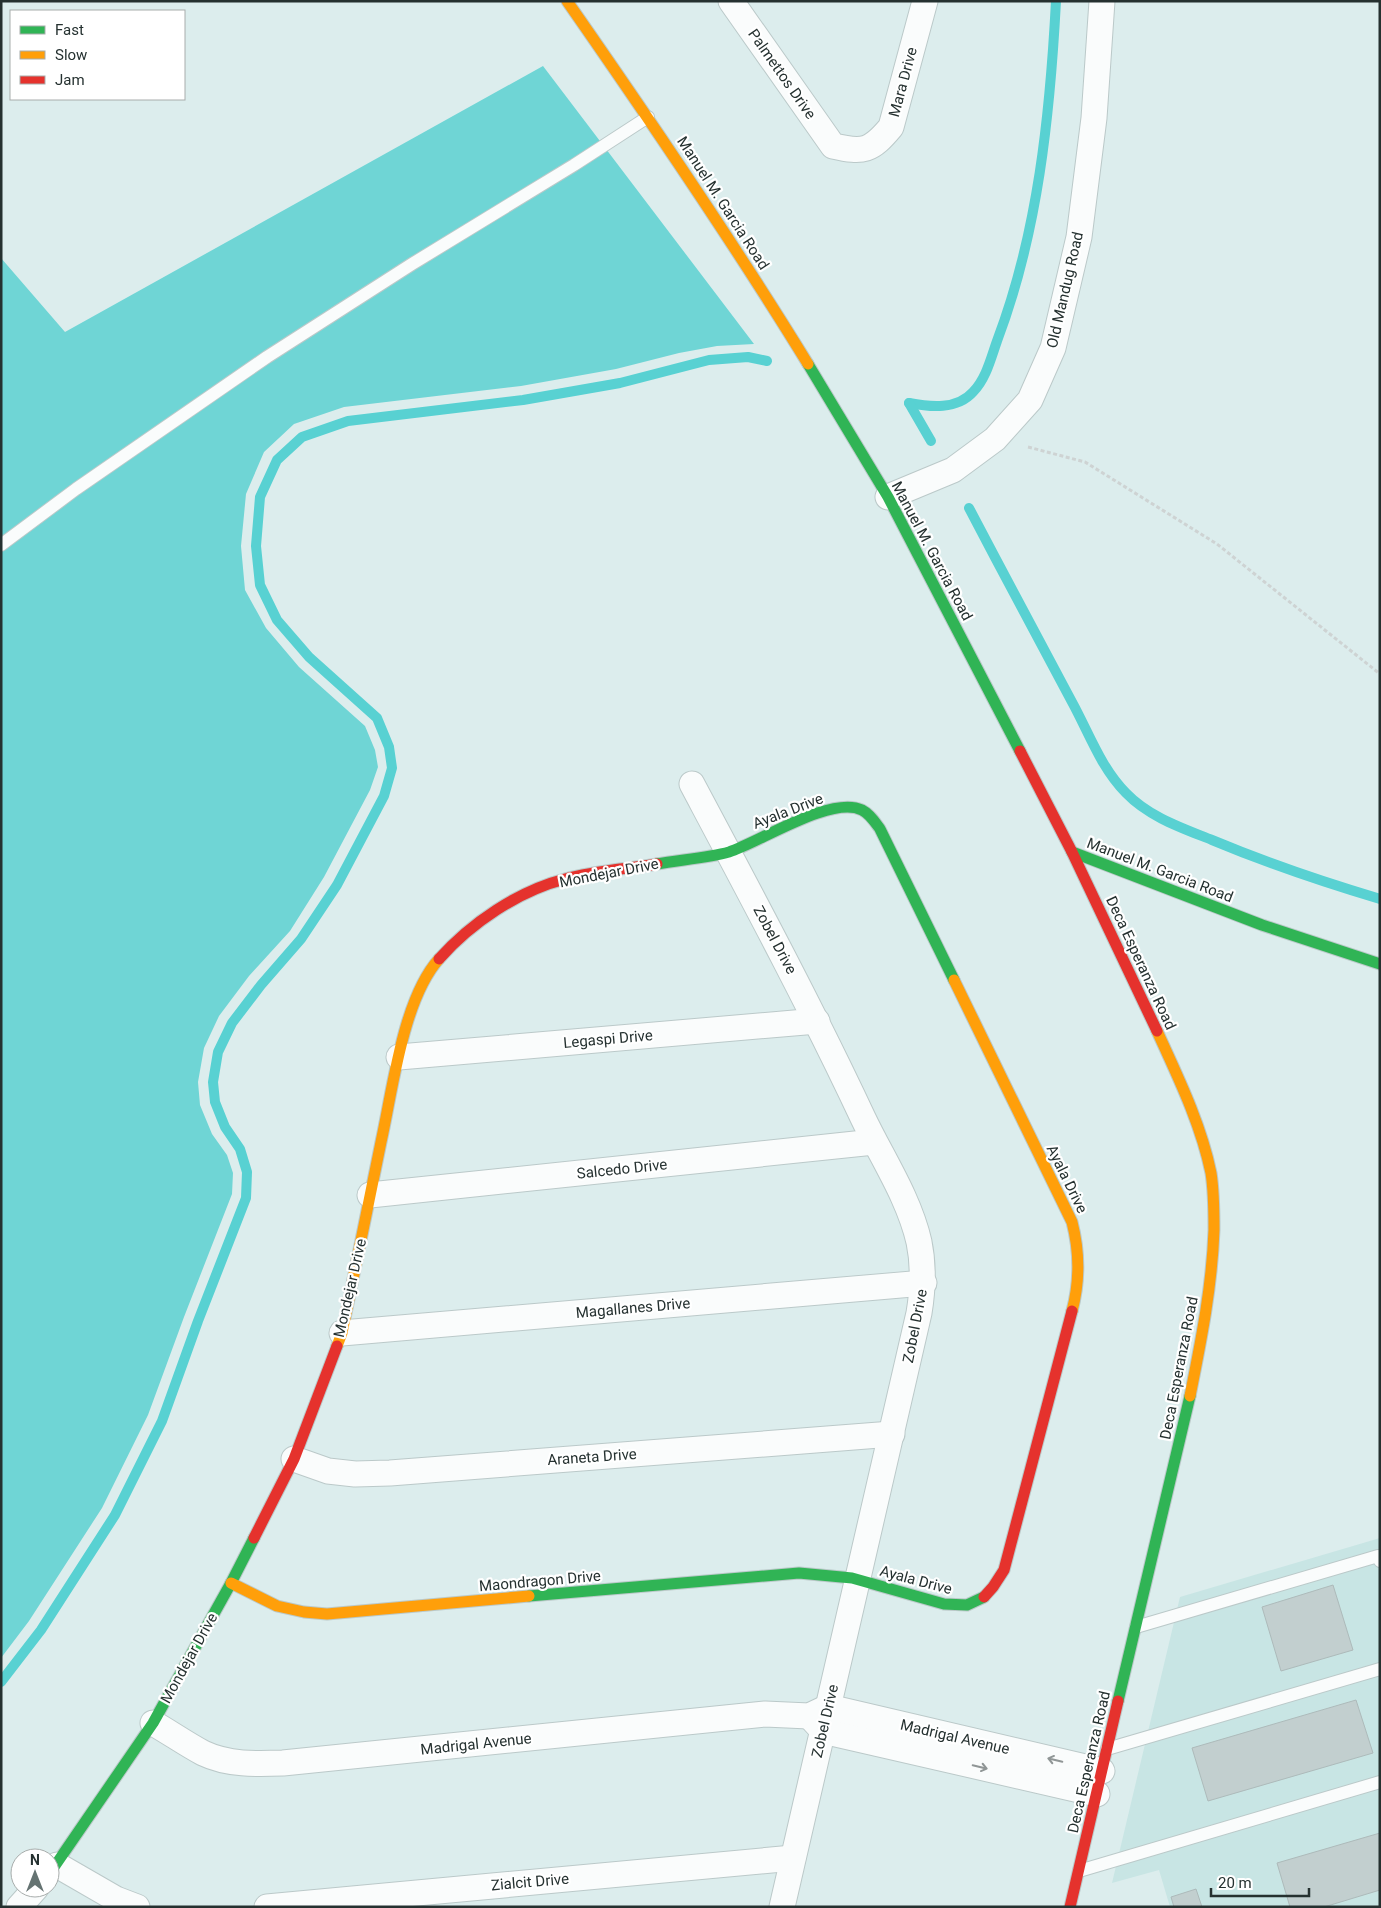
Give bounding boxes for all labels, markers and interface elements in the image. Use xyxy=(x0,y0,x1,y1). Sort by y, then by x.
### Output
legend xyxy=(10,10,185,100)
text: Fast xyxy=(55,21,84,39)
street label: Palmettos Drive xyxy=(744,26,820,122)
street label: Mara Drive xyxy=(885,45,921,119)
text: Slow xyxy=(55,46,87,64)
text: Jam xyxy=(55,71,85,89)
street label: Manuel M. Garcia Road xyxy=(673,133,773,273)
street label: Old Mandug Road xyxy=(1043,230,1087,350)
street label: Manuel M. Garcia Road xyxy=(888,478,976,624)
street label: Ayala Drive xyxy=(750,789,826,833)
street label: Manuel M. Garcia Road xyxy=(1084,834,1236,906)
street label: Mondejar Drive xyxy=(558,855,660,891)
street label: Deca Esperanza Road xyxy=(1102,893,1180,1033)
street label: Zobel Drive xyxy=(749,903,801,977)
street label: Legaspi Drive xyxy=(562,1026,654,1052)
street label: Ayala Drive xyxy=(1043,1142,1091,1216)
street label: Salcedo Drive xyxy=(576,1155,668,1183)
street label: Mondejar Drive xyxy=(330,1237,370,1339)
street label: Zobel Drive xyxy=(899,1288,931,1364)
street label: Magallanes Drive xyxy=(575,1294,691,1322)
street label: Deca Esperanza Road xyxy=(1156,1295,1202,1441)
street label: Araneta Drive xyxy=(547,1445,637,1469)
street label: Ayala Drive xyxy=(878,1562,954,1598)
street label: Maondragon Drive xyxy=(478,1567,602,1595)
street label: Mondejar Drive xyxy=(157,1610,221,1706)
street label: Zobel Drive xyxy=(808,1682,842,1759)
street label: Deca Esperanza Road xyxy=(1064,1689,1114,1835)
street label: Madrigal Avenue xyxy=(899,1716,1011,1758)
street label: Madrigal Avenue xyxy=(420,1729,532,1759)
one-way arrow xyxy=(1047,1755,1063,1764)
one-way arrow xyxy=(972,1763,988,1772)
north arrow xyxy=(10,1848,60,1898)
text: N xyxy=(30,1852,40,1868)
scale bar xyxy=(1211,1866,1308,1898)
street label: Zialcit Drive xyxy=(490,1870,570,1894)
text: 20 m xyxy=(1218,1874,1252,1892)

